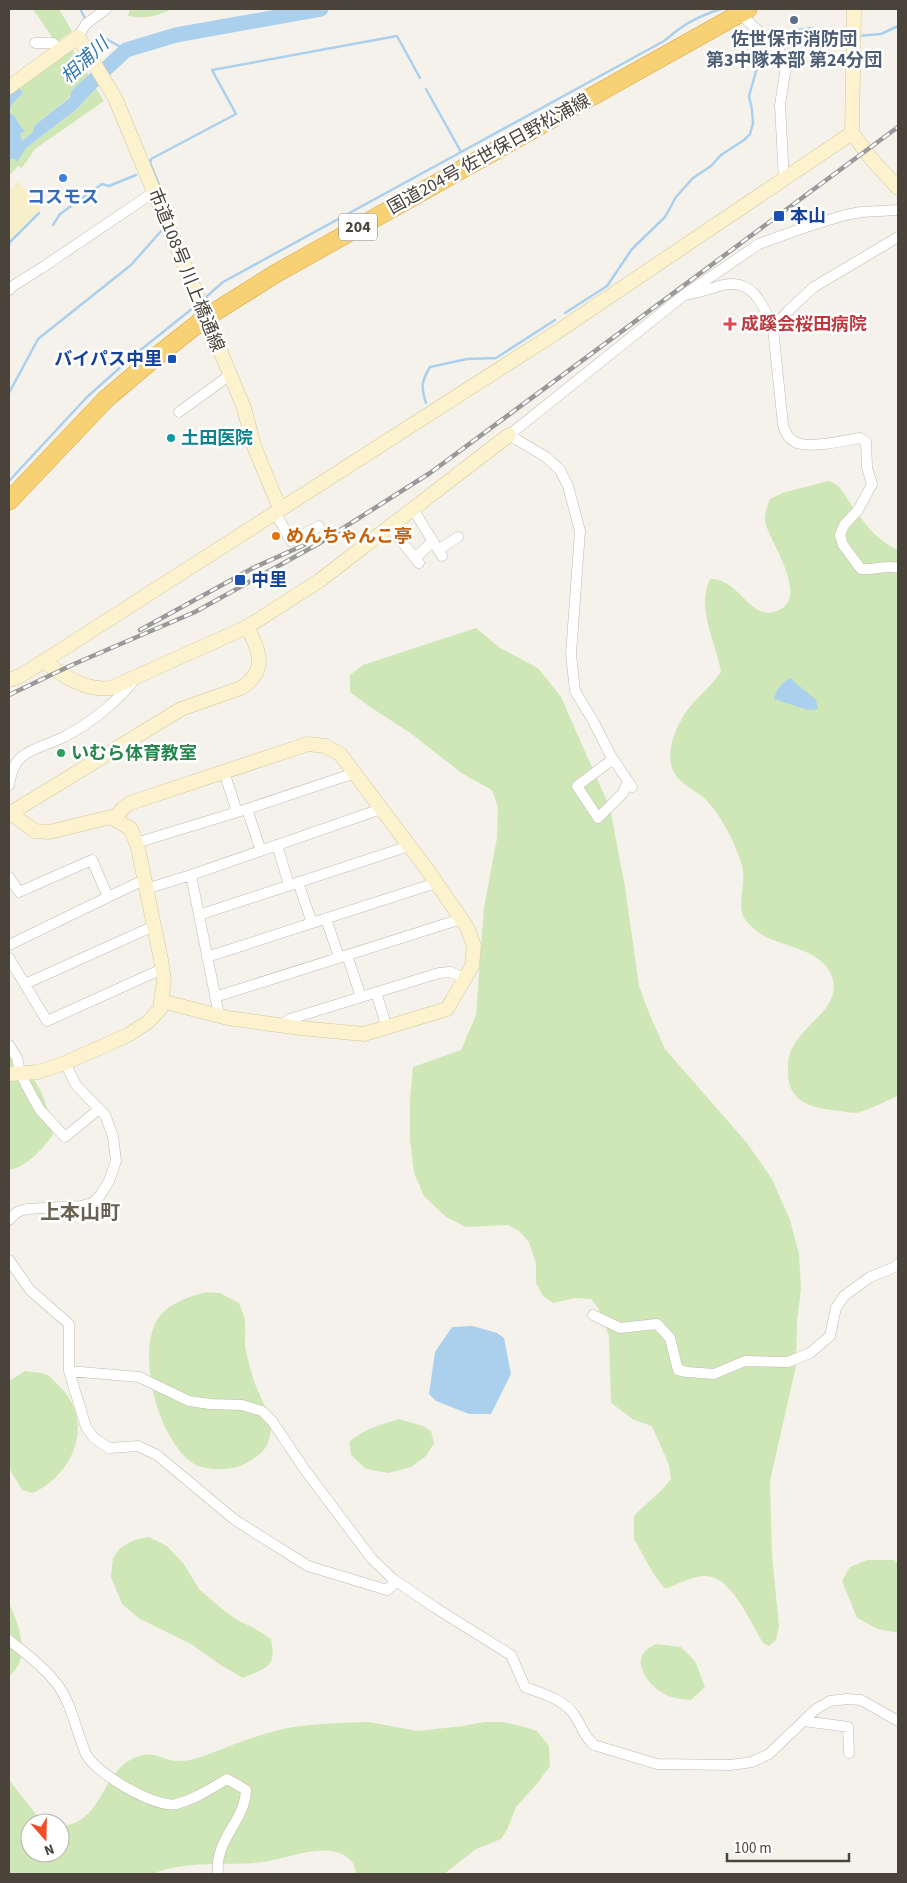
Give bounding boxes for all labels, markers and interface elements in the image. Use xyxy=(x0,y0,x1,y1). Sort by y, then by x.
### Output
marker: 佐世保市消防団 第3中隊本部 第24分団 xyxy=(788,14,800,26)
place label: 佐世保市消防団 第3中隊本部 第24分団 xyxy=(706,27,882,73)
water label: 相浦川 xyxy=(55,30,117,90)
street label: 国道204号 佐世保日野松浦線 xyxy=(383,88,595,220)
marker: コスモス xyxy=(57,172,69,184)
street label: 市道108号 川上橋通線 xyxy=(142,184,230,356)
place label: コスモス xyxy=(27,185,99,210)
place label: 本山 xyxy=(790,204,826,229)
marker: 本山 xyxy=(772,209,786,223)
road number: 204 xyxy=(339,213,377,240)
place label: 成蹊会桜田病院 xyxy=(741,312,867,337)
marker: 成蹊会桜田病院 xyxy=(723,317,737,331)
place label: バイパス中里 xyxy=(54,347,162,372)
marker: バイパス中里 xyxy=(166,353,178,365)
place label: 土田医院 xyxy=(181,426,253,451)
marker: 土田医院 xyxy=(165,432,177,444)
place label: めんちゃんこ亭 xyxy=(286,524,412,549)
marker: めんちゃんこ亭 xyxy=(270,530,282,542)
place label: 中里 xyxy=(251,568,287,593)
marker: 中里 xyxy=(233,573,247,587)
place label: いむら体育教室 xyxy=(71,741,197,766)
marker: いむら体育教室 xyxy=(55,747,67,759)
district label: 上本山町 xyxy=(40,1199,120,1227)
north arrow xyxy=(20,1813,70,1863)
scale bar xyxy=(727,1830,850,1862)
text: N xyxy=(41,1838,57,1860)
text: 100 m xyxy=(734,1838,772,1859)

